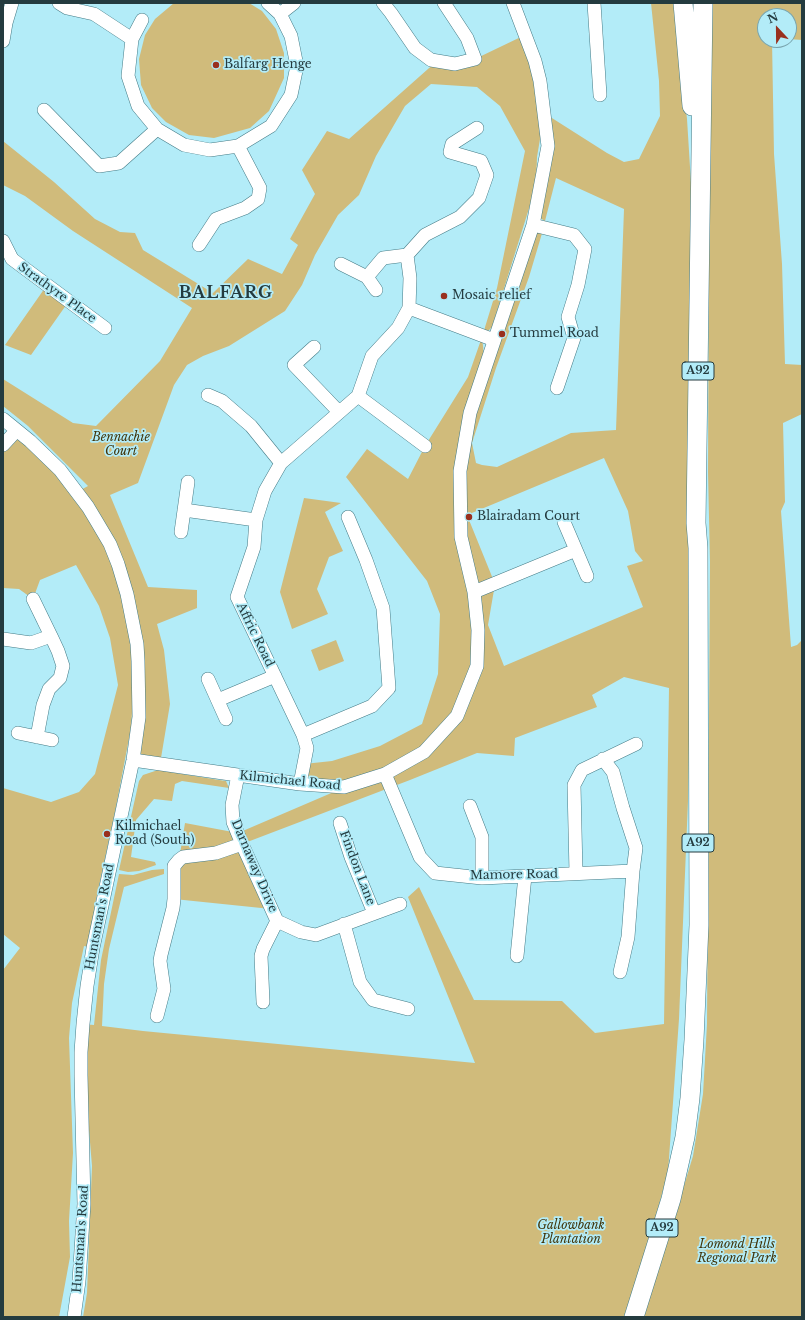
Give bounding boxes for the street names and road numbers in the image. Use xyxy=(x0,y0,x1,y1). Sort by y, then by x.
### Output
street label: Strathyre Place xyxy=(15,260,99,326)
road number: A92 xyxy=(682,362,714,380)
street label: Affric Road xyxy=(233,601,277,669)
street label: Kilmichael Road xyxy=(239,769,341,793)
street label: Darnaway Drive xyxy=(228,817,280,915)
street label: Findon Lane xyxy=(336,829,378,907)
road number: A92 xyxy=(682,834,714,852)
street label: Huntsman's Road xyxy=(83,863,117,971)
street label: Mamore Road xyxy=(470,867,558,883)
street label: Huntsman's Road xyxy=(70,1185,92,1293)
road number: A92 xyxy=(646,1219,678,1237)

